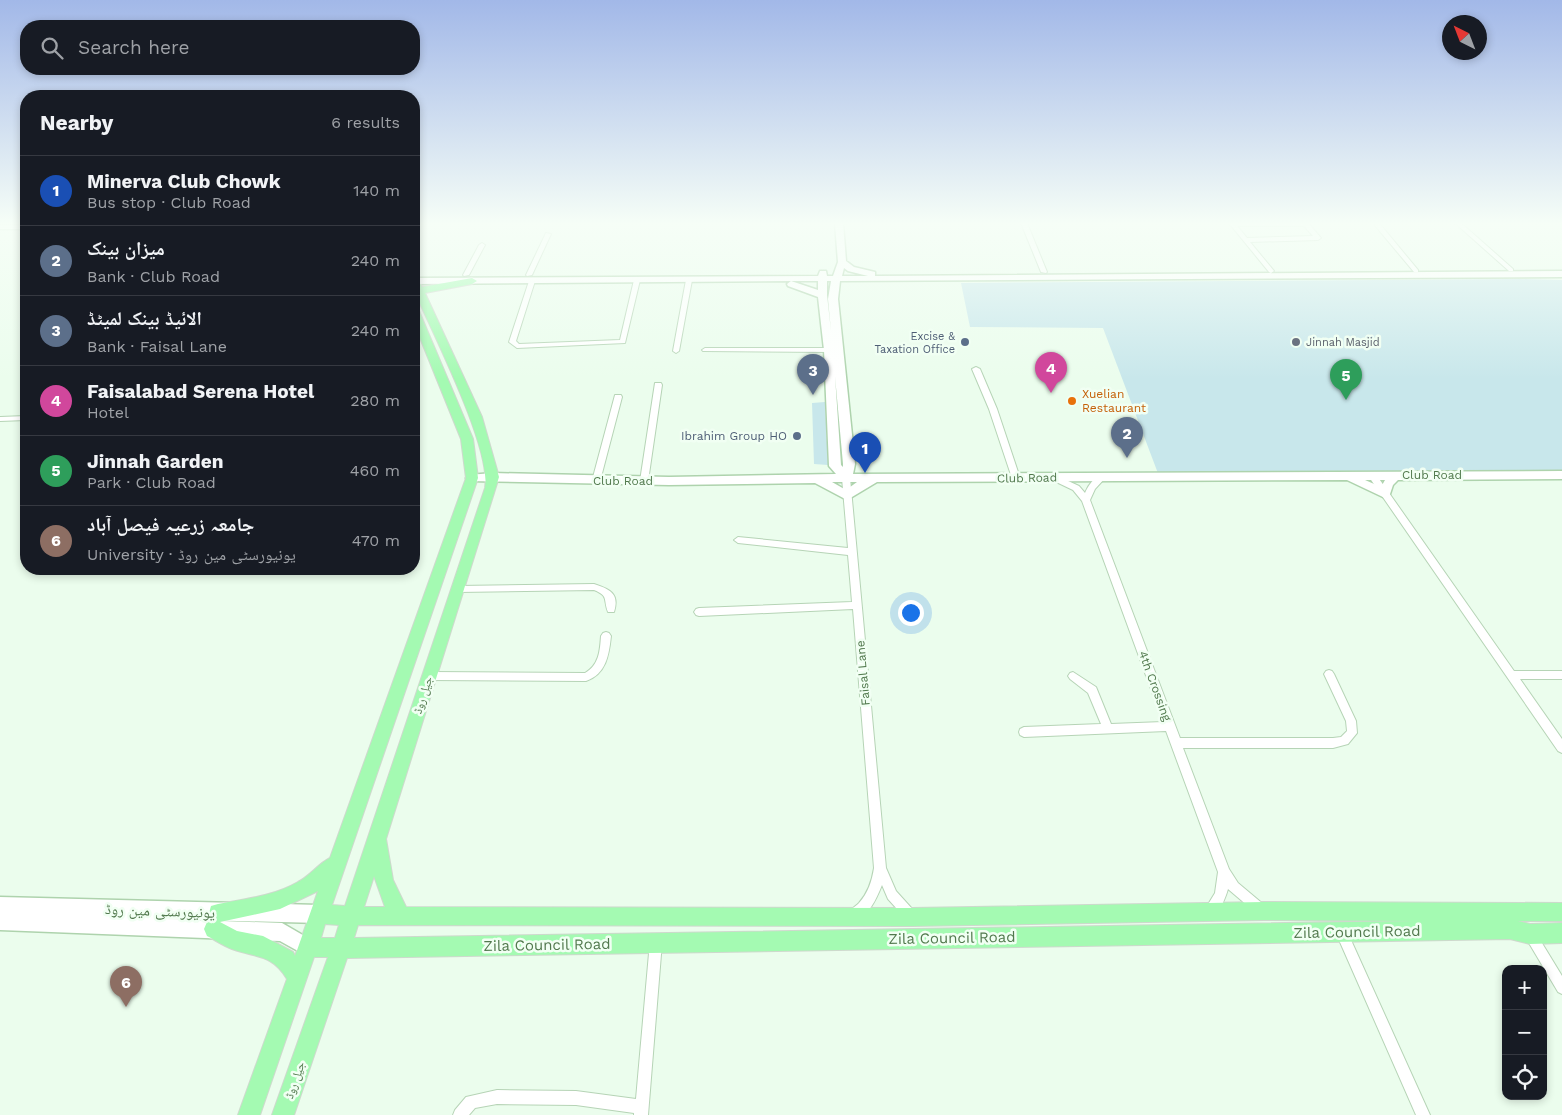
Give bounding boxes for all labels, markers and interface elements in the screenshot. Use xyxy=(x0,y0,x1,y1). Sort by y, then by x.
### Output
north arrow xyxy=(1442,15,1487,60)
search box xyxy=(20,20,420,75)
icon: search xyxy=(38,34,66,62)
text: Search here xyxy=(78,36,189,59)
text: Nearby xyxy=(40,110,113,135)
text: 6 results xyxy=(331,113,400,132)
text: Minerva Club Chowk xyxy=(87,170,281,193)
text: 1 xyxy=(53,181,59,200)
text: 140 m xyxy=(353,181,400,200)
text: Bus stop · Club Road xyxy=(87,193,251,212)
text: میزان بینک xyxy=(87,237,165,260)
text: 2 xyxy=(51,251,61,270)
text: 240 m xyxy=(351,251,400,270)
text: Bank · Club Road xyxy=(87,267,220,286)
text: الائیڈ بینک لمیٹڈ xyxy=(87,307,202,330)
text: 3 xyxy=(51,321,61,340)
text: 240 m xyxy=(351,321,400,340)
place label: Excise & Taxation Office xyxy=(874,330,955,356)
marker: Excise & Taxation Office xyxy=(959,336,971,348)
marker: Jinnah Masjid xyxy=(1290,336,1302,348)
place label: Jinnah Masjid xyxy=(1306,336,1380,349)
text: Bank · Faisal Lane xyxy=(87,337,227,356)
pin: 4 xyxy=(1035,352,1067,393)
pin: 3 xyxy=(797,354,829,395)
pin: 5 xyxy=(1330,359,1362,400)
text: Faisalabad Serena Hotel xyxy=(87,380,314,403)
place label: Xuelian Restaurant xyxy=(1082,387,1146,415)
text: 4 xyxy=(51,391,61,410)
text: 280 m xyxy=(350,391,400,410)
marker: Xuelian Restaurant xyxy=(1066,395,1078,407)
text: Hotel xyxy=(87,403,129,422)
pin: 2 xyxy=(1111,417,1143,458)
place label: Ibrahim Group HO xyxy=(681,429,787,443)
marker: Ibrahim Group HO xyxy=(791,430,803,442)
pin: 1 xyxy=(849,432,881,473)
text: Jinnah Garden xyxy=(87,450,224,473)
text: 5 xyxy=(51,461,61,480)
text: 460 m xyxy=(350,461,400,480)
street label: Club Road xyxy=(1402,468,1462,482)
street label: Club Road xyxy=(997,470,1057,486)
text: Park · Club Road xyxy=(87,473,216,492)
street label: Club Road xyxy=(593,474,653,488)
text: جامعہ زرعیہ فیصل آباد xyxy=(87,513,254,536)
text: 6 xyxy=(51,531,61,550)
text: 470 m xyxy=(352,531,400,550)
text: University · یونیورسٹی مین روڈ xyxy=(87,545,296,564)
your location xyxy=(898,600,924,626)
street label: Faisal Lane xyxy=(853,640,873,706)
street label: 4th Crossing xyxy=(1136,649,1174,724)
street label: جیل روڈ xyxy=(410,674,436,715)
street label: یونیورسٹی مین روڈ xyxy=(105,900,216,923)
street label: Zila Council Road xyxy=(1293,922,1421,942)
street label: Zila Council Road xyxy=(888,928,1016,948)
street label: Zila Council Road xyxy=(483,935,611,955)
map controls xyxy=(1502,965,1547,1100)
button: + xyxy=(1502,965,1547,1010)
pin: 6 xyxy=(110,966,142,1007)
button: − xyxy=(1502,1010,1547,1055)
button: locate xyxy=(1502,1055,1547,1100)
street label: جیل روڈ xyxy=(282,1059,308,1100)

